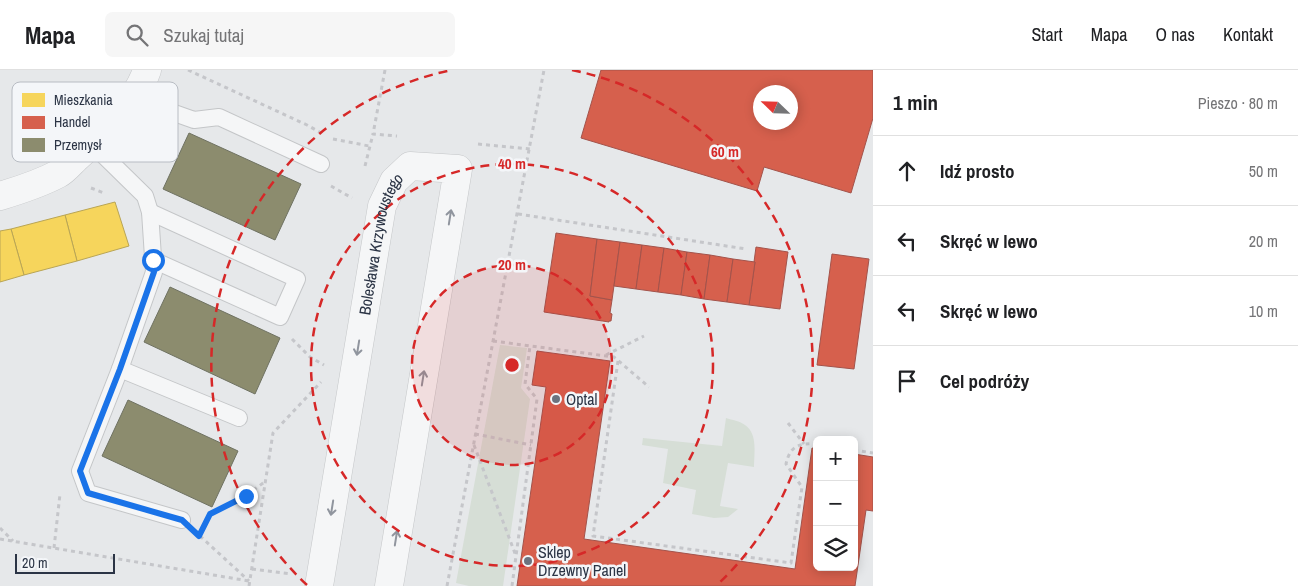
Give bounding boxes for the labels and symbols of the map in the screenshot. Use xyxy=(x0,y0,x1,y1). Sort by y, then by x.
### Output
legend xyxy=(12,82,178,162)
north arrow xyxy=(753,85,798,130)
text: Mieszkania xyxy=(54,91,113,109)
text: Handel xyxy=(54,113,90,131)
text: Przemysł xyxy=(54,136,103,154)
text: 60 m xyxy=(711,141,739,162)
text: 40 m xyxy=(498,153,526,174)
street label: Bolesława Krzywoustego xyxy=(353,167,407,316)
one-way arrow xyxy=(445,210,455,226)
route start xyxy=(142,249,165,272)
text: 20 m xyxy=(498,254,526,275)
one-way arrow xyxy=(353,339,363,355)
centre of rings xyxy=(503,356,521,374)
one-way arrow xyxy=(419,370,429,386)
place label: Optal xyxy=(566,388,597,410)
marker: Optal xyxy=(550,393,562,405)
route end xyxy=(235,485,258,508)
one-way arrow xyxy=(326,500,336,516)
one-way arrow xyxy=(392,530,402,546)
place label: Sklep Drzewny Panel xyxy=(538,541,626,581)
scale bar xyxy=(15,551,115,574)
marker: Sklep Drzewny Panel xyxy=(522,555,534,567)

